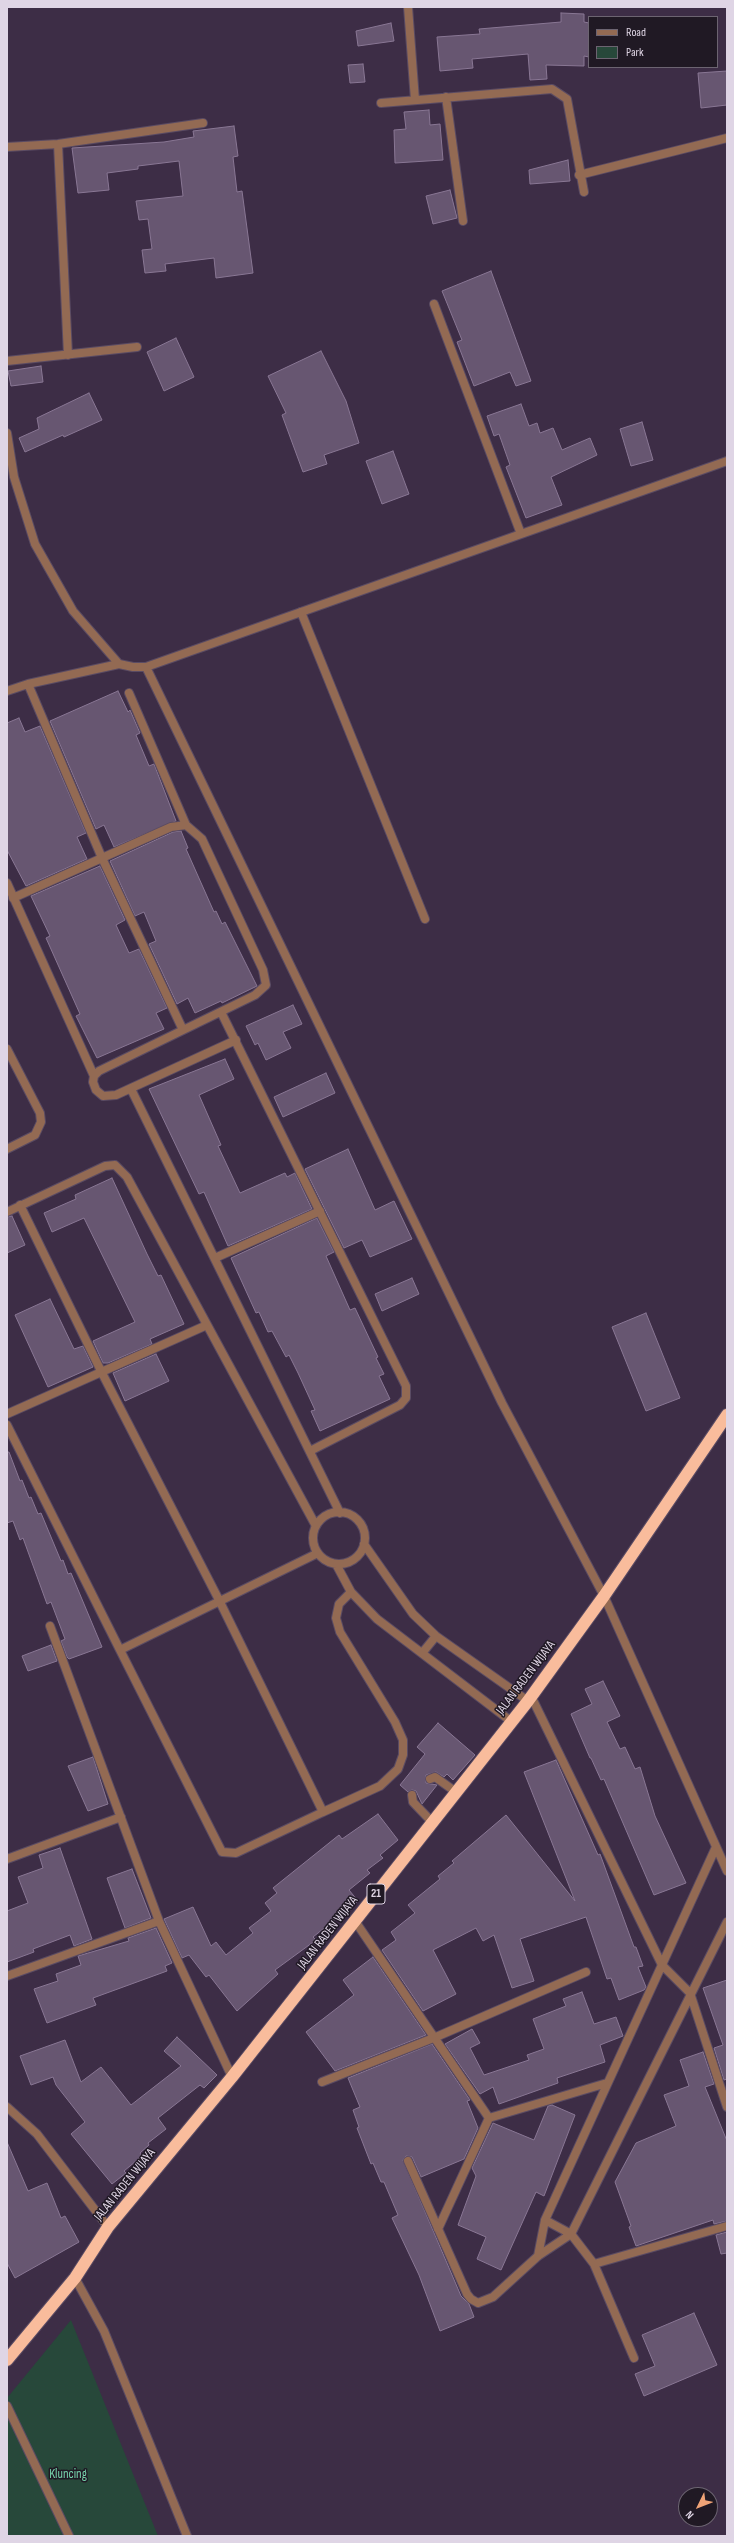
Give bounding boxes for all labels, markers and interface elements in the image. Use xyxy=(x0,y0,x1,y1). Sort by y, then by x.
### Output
legend xyxy=(588,16,718,68)
text: Road xyxy=(626,25,646,40)
text: Park xyxy=(626,45,644,60)
street label: JALAN RADEN WIJAYA xyxy=(493,1638,559,1718)
road number: 21 xyxy=(367,1884,385,1904)
street label: JALAN RADEN WIJAYA xyxy=(295,1893,361,1973)
street label: JALAN RADEN WIJAYA xyxy=(91,2146,159,2224)
park label: Kluncing xyxy=(49,2467,87,2483)
north arrow xyxy=(678,2487,718,2527)
text: N xyxy=(683,2508,696,2521)

